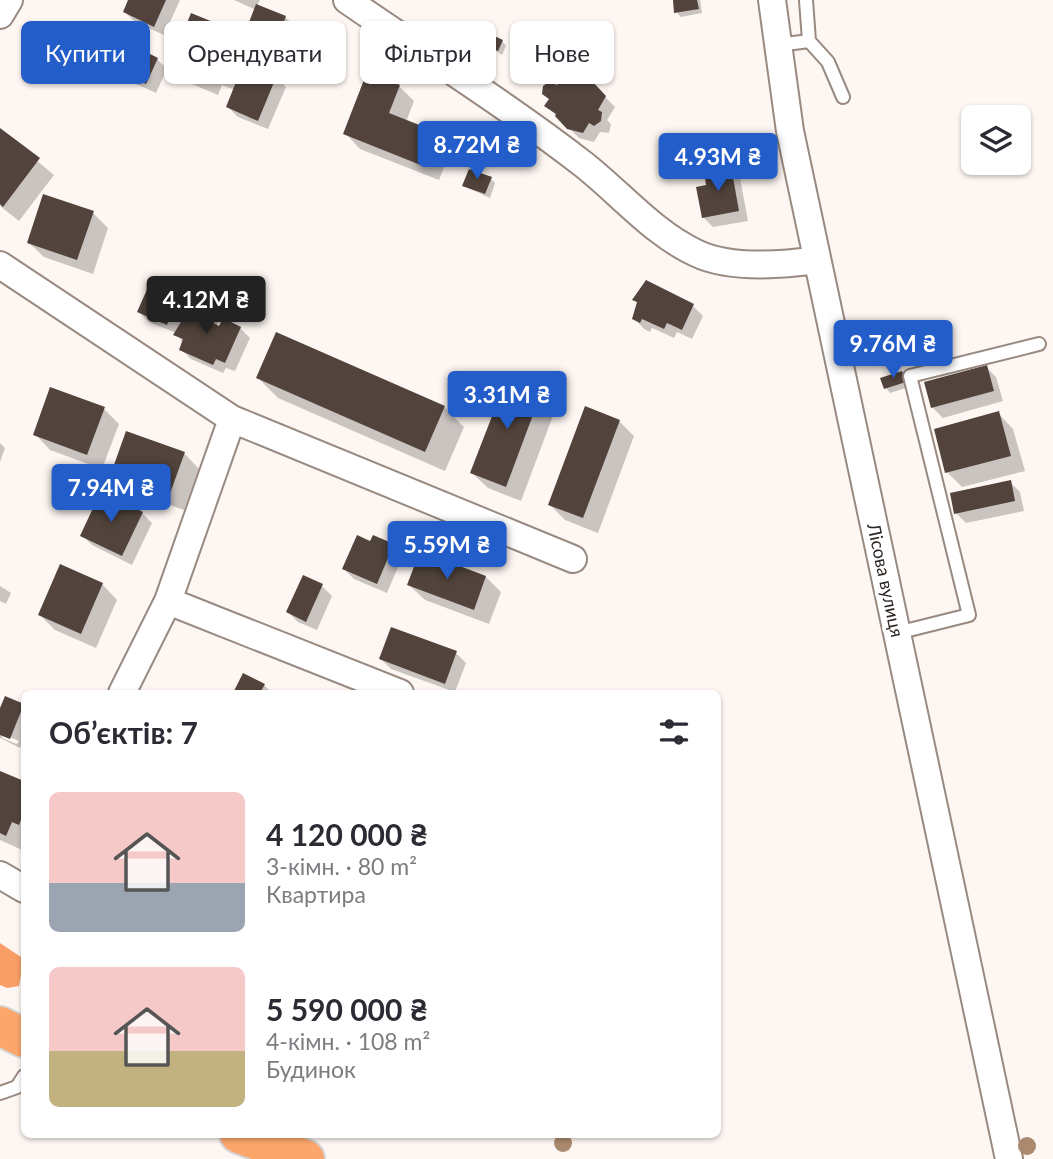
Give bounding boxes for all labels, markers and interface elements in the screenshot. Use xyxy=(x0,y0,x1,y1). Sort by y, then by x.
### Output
chip: Купити xyxy=(21,21,150,84)
chip: Орендувати xyxy=(164,21,346,84)
chip: Фільтри xyxy=(360,21,496,84)
chip: Нове xyxy=(510,21,614,84)
map controls xyxy=(961,105,1031,175)
button: layers xyxy=(961,105,1031,175)
pin: 8.72M ₴ xyxy=(412,122,542,181)
text: 8.72M ₴ xyxy=(434,130,520,158)
pin: 4.93M ₴ xyxy=(653,134,783,193)
text: 4.93M ₴ xyxy=(675,142,761,170)
pin: 4.12M ₴ xyxy=(141,276,271,336)
text: 4.12M ₴ xyxy=(163,285,249,313)
pin: 9.76M ₴ xyxy=(828,320,958,380)
text: 9.76M ₴ xyxy=(850,329,936,357)
pin: 3.31M ₴ xyxy=(442,372,572,431)
text: 3.31M ₴ xyxy=(464,380,550,408)
pin: 7.94M ₴ xyxy=(46,464,176,524)
text: 7.94M ₴ xyxy=(68,473,154,501)
street label: Лісова вулиця xyxy=(863,520,909,639)
pin: 5.59M ₴ xyxy=(382,522,512,581)
text: 5.59M ₴ xyxy=(404,530,490,558)
icon: filters xyxy=(655,713,693,751)
text: Об’єктів: 7 xyxy=(49,714,198,750)
text: 4 120 000 ₴ xyxy=(266,816,428,852)
icon: home xyxy=(105,820,189,904)
text: 3-кімн. · 80 m² xyxy=(266,852,417,880)
text: Квартира xyxy=(266,880,366,908)
text: 5 590 000 ₴ xyxy=(266,991,428,1027)
icon: home xyxy=(105,995,189,1079)
text: 4-кімн. · 108 m² xyxy=(266,1027,430,1055)
text: Будинок xyxy=(266,1055,356,1083)

